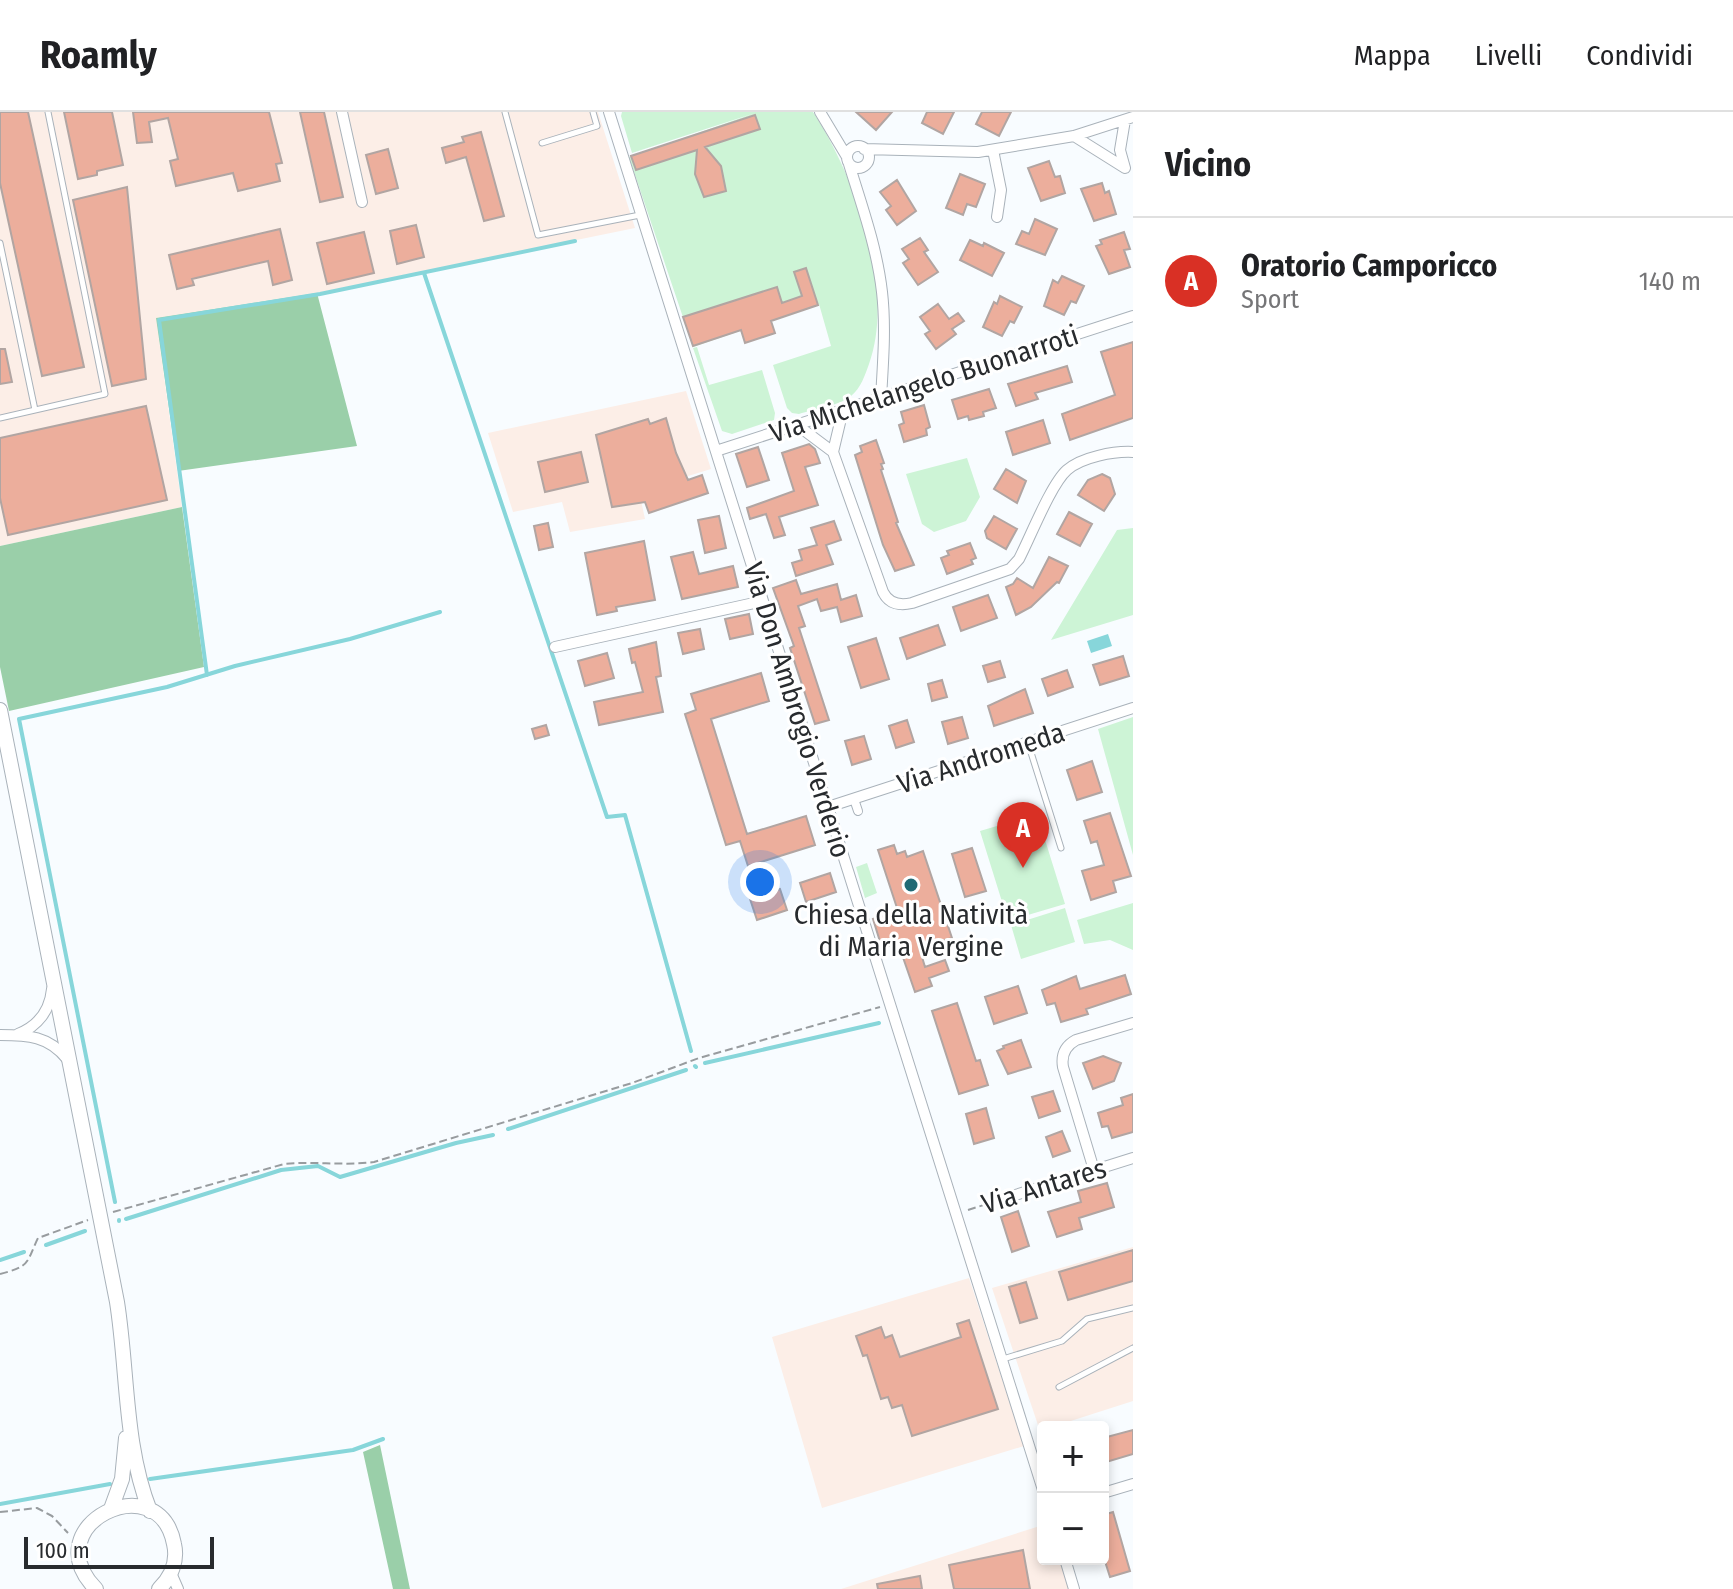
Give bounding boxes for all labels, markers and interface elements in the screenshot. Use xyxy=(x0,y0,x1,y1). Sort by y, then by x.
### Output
text: Roamly xyxy=(40,32,157,78)
text: Mappa xyxy=(1354,39,1431,72)
text: Livelli xyxy=(1475,39,1542,72)
text: Condividi xyxy=(1586,39,1693,72)
text: Vicino xyxy=(1165,144,1251,185)
text: Oratorio Camporicco xyxy=(1241,248,1497,284)
text: A xyxy=(1184,266,1198,297)
text: 140 m xyxy=(1639,266,1701,297)
text: Sport xyxy=(1241,284,1299,315)
street label: Via Michelangelo Buonarroti xyxy=(765,318,1083,450)
street label: Via Don Ambrogio Verderio xyxy=(736,558,858,862)
street label: Via Andromeda xyxy=(893,715,1069,801)
pin: A xyxy=(997,802,1049,868)
your location xyxy=(740,862,780,902)
marker: Chiesa della Natività di Maria Vergine xyxy=(902,876,920,894)
place label: Chiesa della Natività di Maria Vergine xyxy=(794,898,1028,963)
street label: Via Antares xyxy=(978,1151,1110,1221)
map controls xyxy=(1037,1421,1109,1565)
button: + xyxy=(1037,1421,1109,1493)
button: − xyxy=(1037,1493,1109,1565)
scale bar xyxy=(24,1533,214,1569)
text: 100 m xyxy=(36,1537,90,1564)

